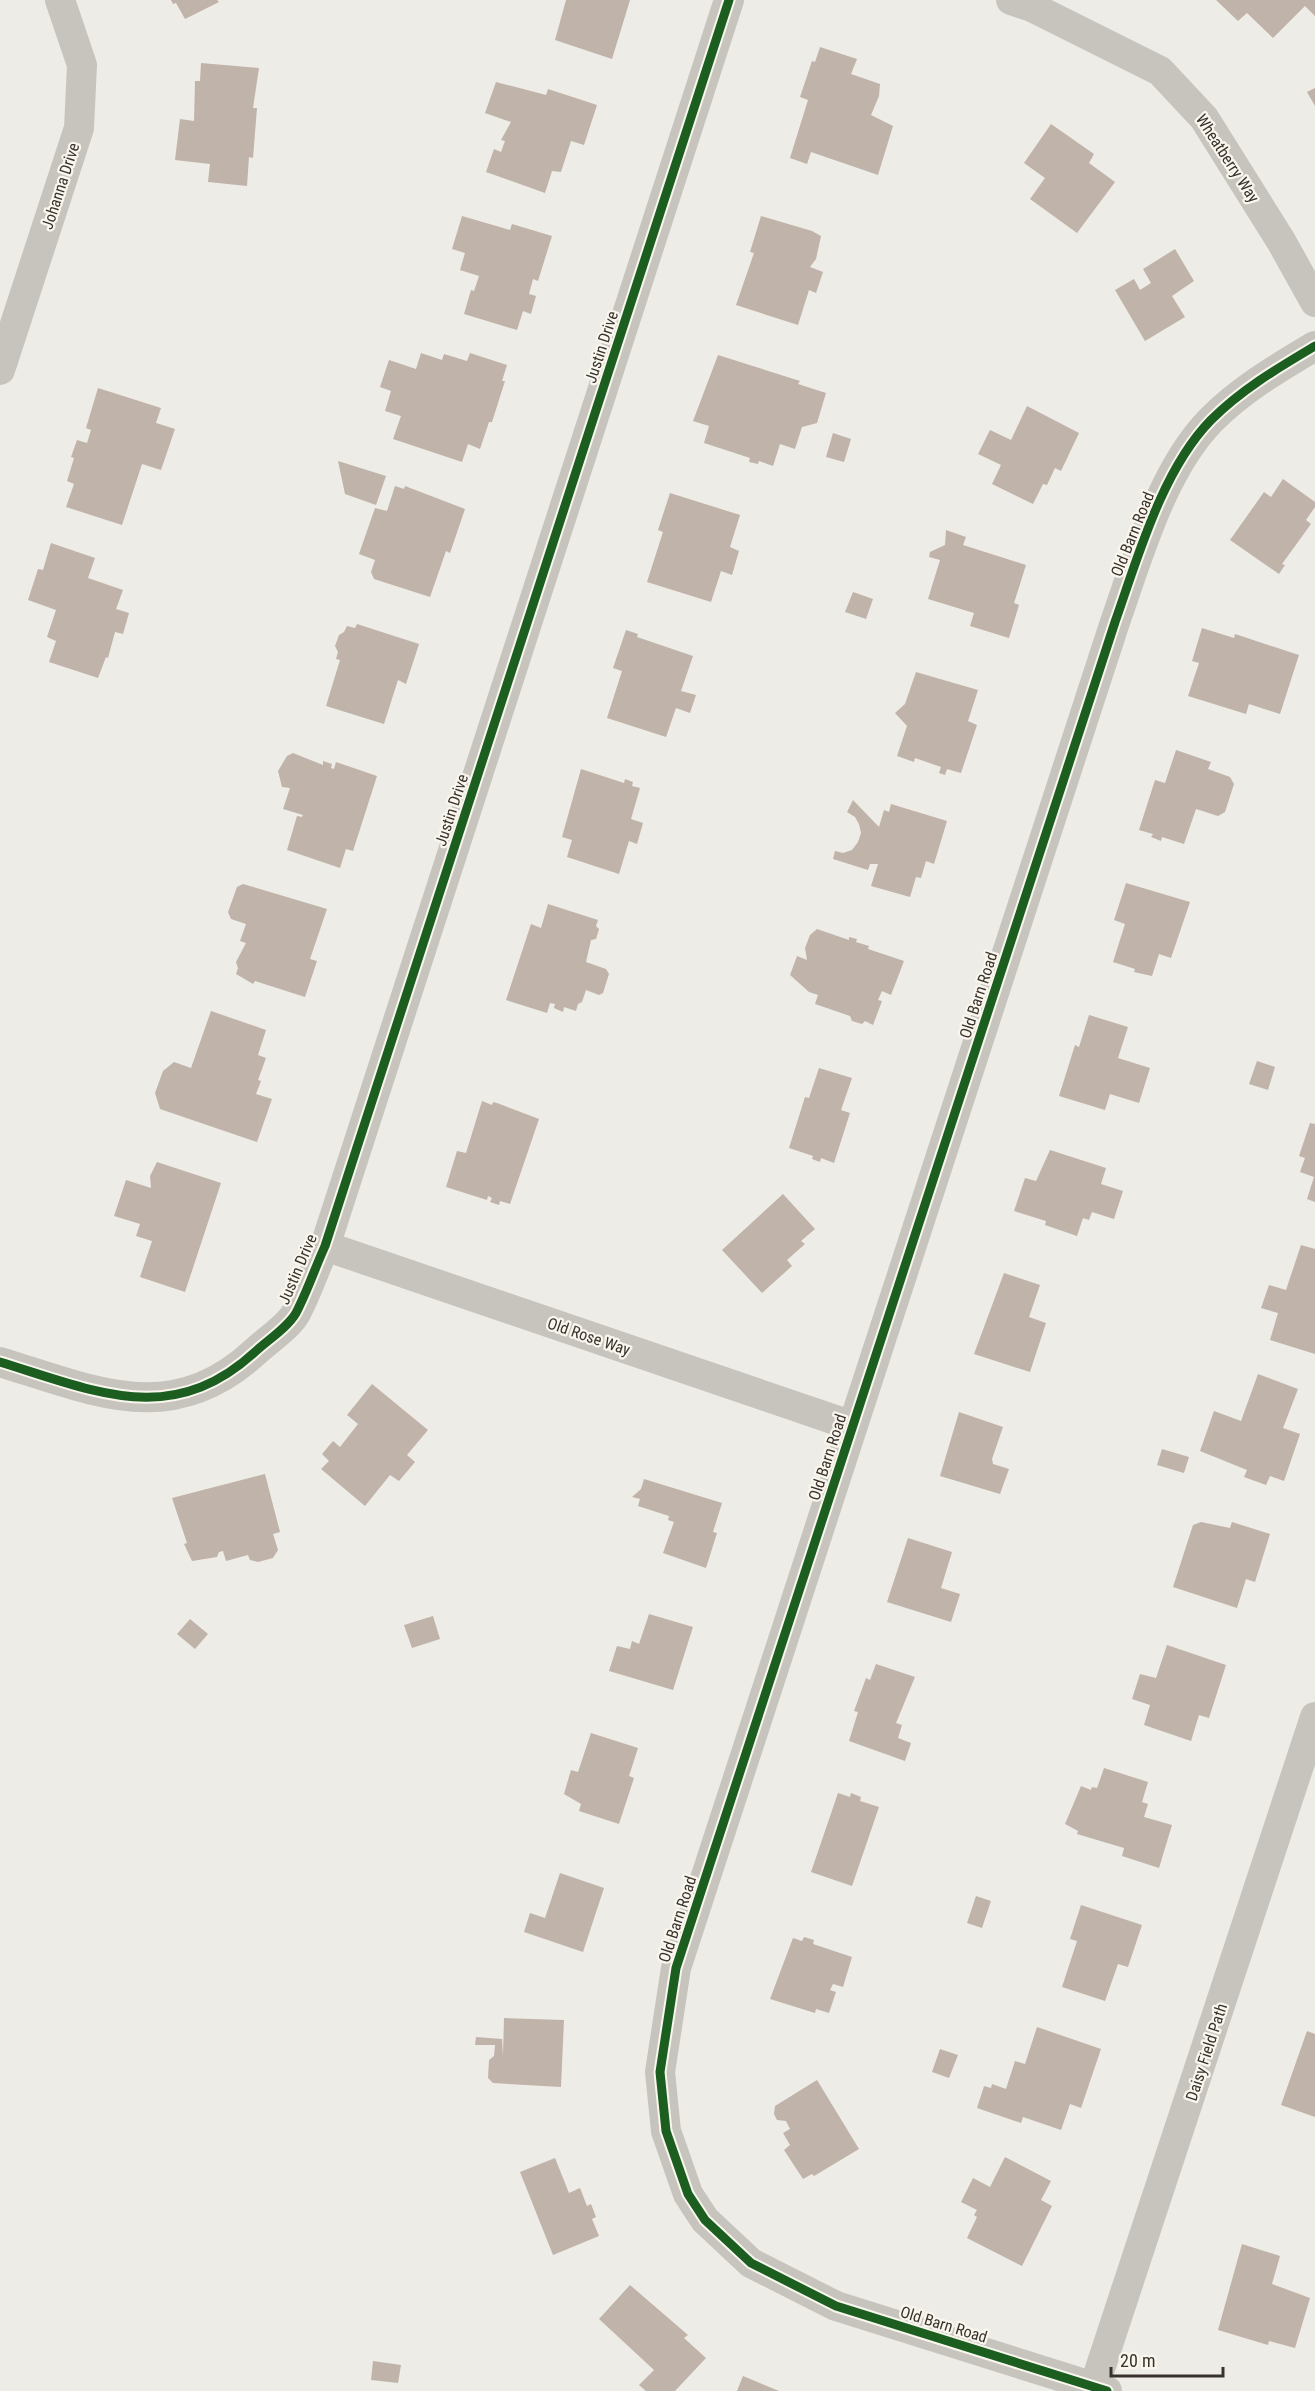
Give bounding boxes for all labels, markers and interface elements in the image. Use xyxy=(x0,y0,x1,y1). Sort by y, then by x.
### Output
street label: Wheatberry Way xyxy=(1192,111,1263,206)
street label: Johanna Drive xyxy=(38,140,83,232)
street label: Justin Drive xyxy=(581,309,622,386)
street label: Old Barn Road xyxy=(1107,489,1158,579)
street label: Justin Drive xyxy=(431,772,472,849)
street label: Old Barn Road xyxy=(956,950,1001,1041)
street label: Justin Drive xyxy=(274,1231,321,1307)
street label: Old Rose Way xyxy=(545,1313,633,1360)
street label: Old Barn Road xyxy=(805,1412,850,1503)
street label: Old Barn Road xyxy=(655,1874,700,1965)
street label: Daisy Field Path xyxy=(1182,2001,1231,2103)
street label: Old Barn Road xyxy=(898,2302,990,2347)
scale bar xyxy=(1111,2340,1224,2378)
text: 20 m xyxy=(1120,2350,1155,2371)

